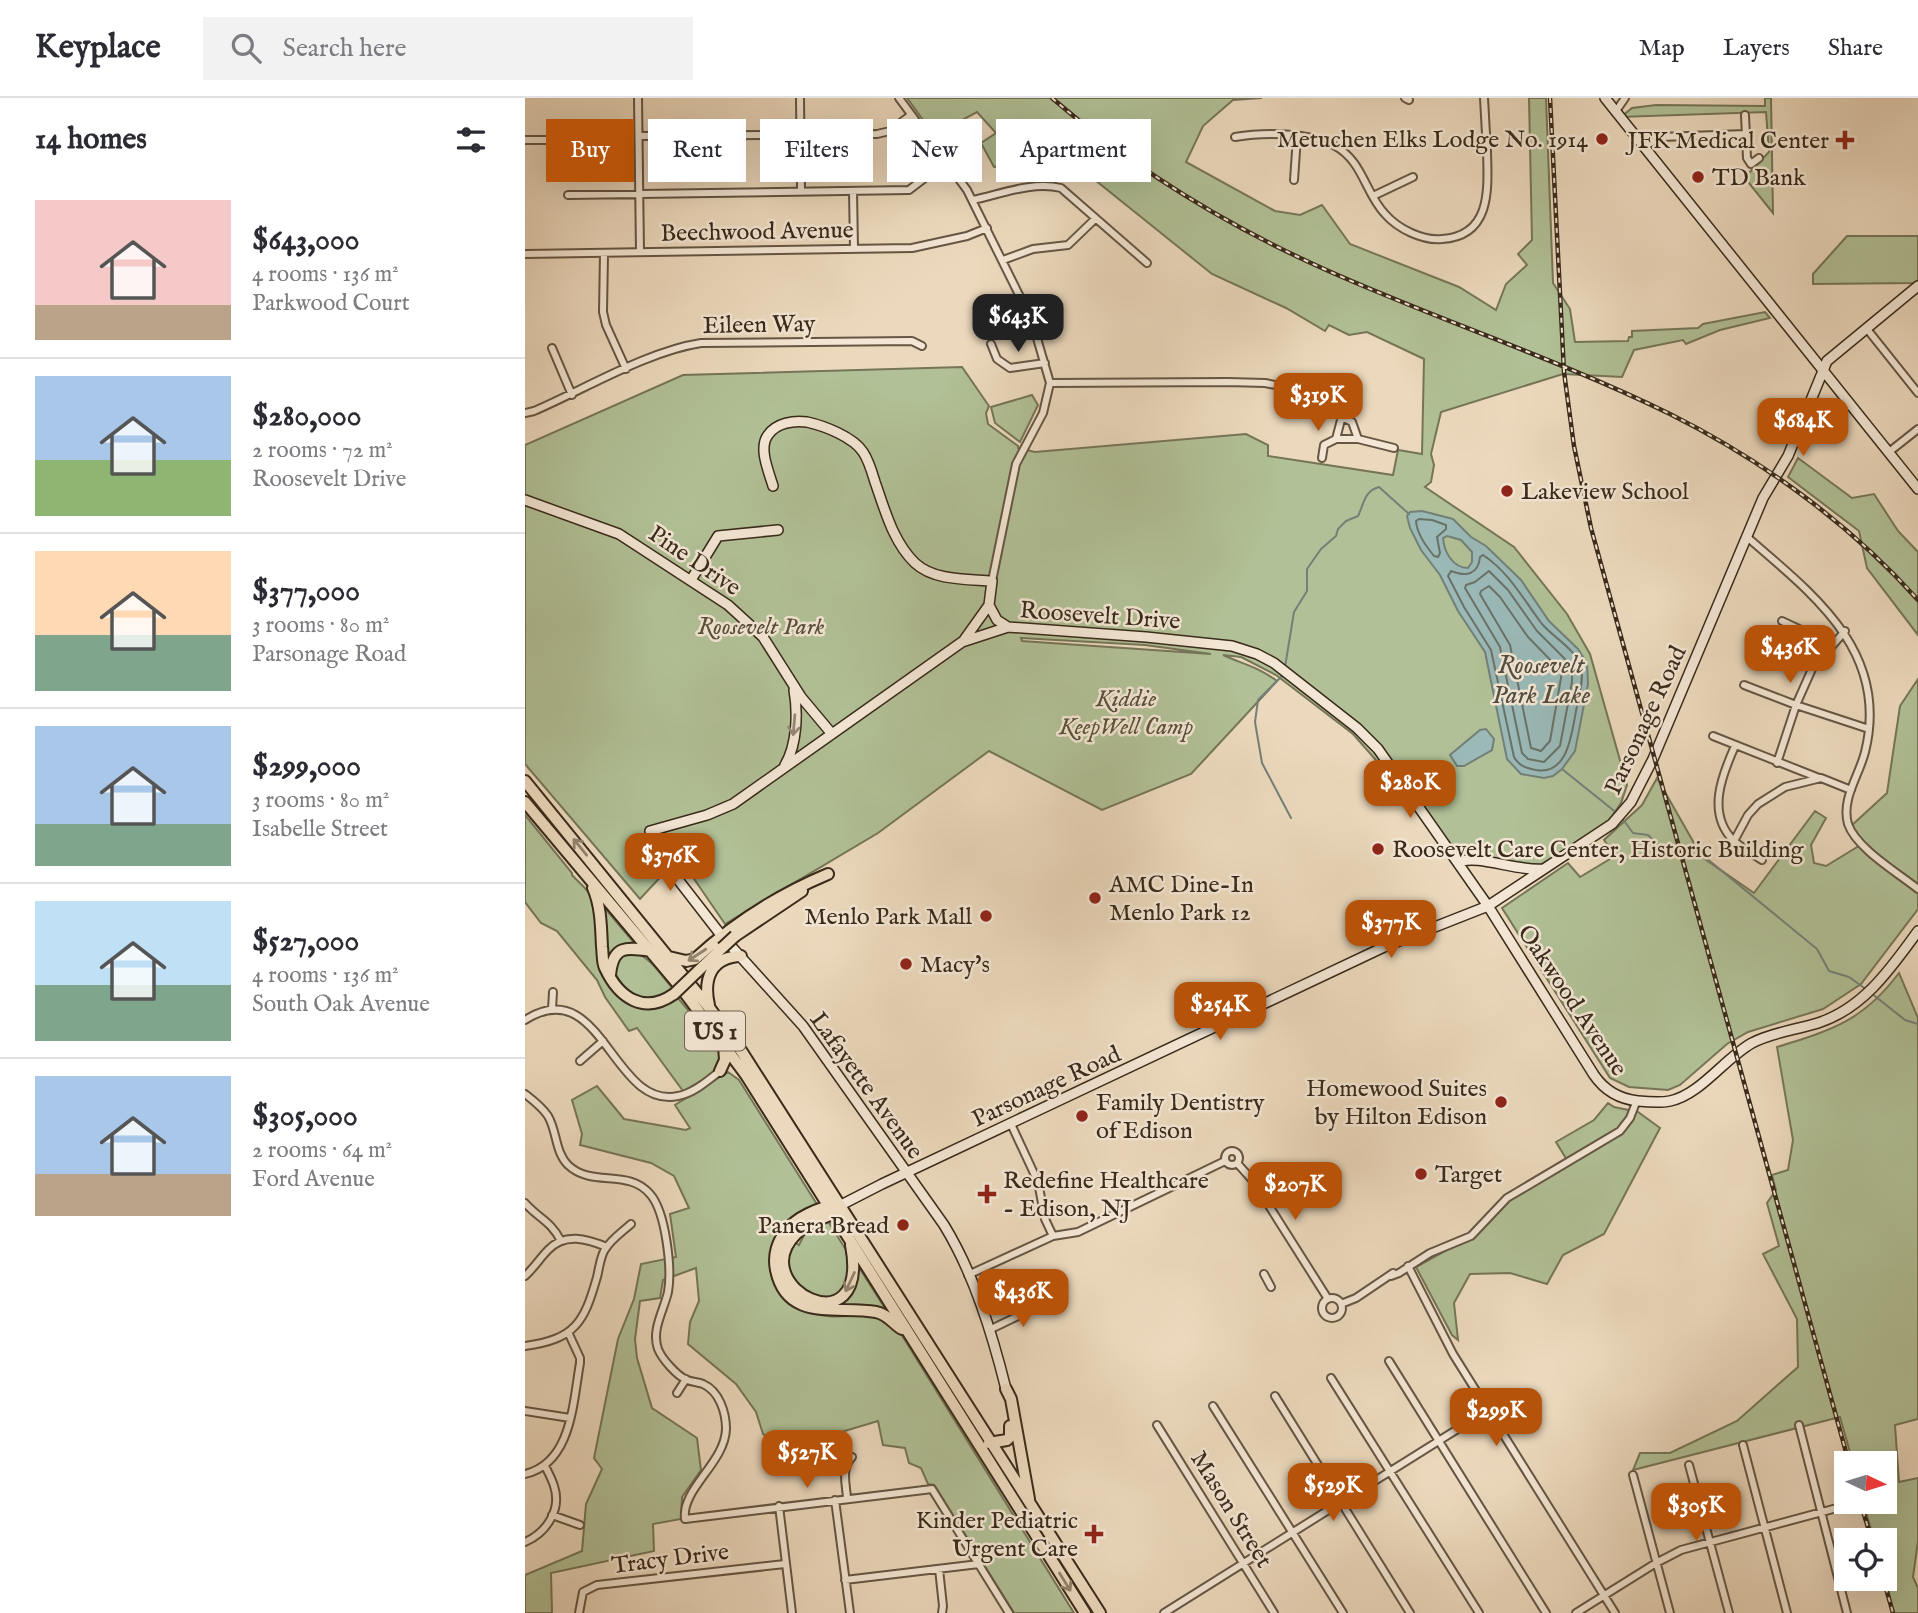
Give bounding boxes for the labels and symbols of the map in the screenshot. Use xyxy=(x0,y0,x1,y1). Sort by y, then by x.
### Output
place label: Metuchen Elks Lodge No. 1914 xyxy=(1276,125,1588,156)
place label: JFK Medical Center xyxy=(1624,126,1829,157)
marker: JFK Medical Center xyxy=(1835,130,1855,150)
marker: Metuchen Elks Lodge No. 1914 xyxy=(1594,131,1610,147)
place label: TD Bank xyxy=(1712,163,1806,194)
marker: TD Bank xyxy=(1690,169,1706,185)
street label: Beechwood Avenue xyxy=(660,215,854,250)
pin: $643K xyxy=(969,294,1067,354)
street label: Eileen Way xyxy=(702,309,816,342)
pin: $319K xyxy=(1269,374,1367,433)
pin: $684K xyxy=(1754,398,1852,458)
place label: Lakeview School xyxy=(1521,477,1689,508)
marker: Lakeview School xyxy=(1499,483,1515,499)
street label: Pine Drive xyxy=(642,519,746,604)
street label: Roosevelt Drive xyxy=(1019,595,1181,638)
park label: Roosevelt Park xyxy=(698,612,825,643)
pin: $436K xyxy=(1741,626,1839,685)
street label: Parsonage Road xyxy=(1598,641,1694,800)
water label: Roosevelt Park Lake xyxy=(1492,649,1590,712)
park label: Kiddie KeepWell Camp xyxy=(1058,684,1194,743)
one-way arrow xyxy=(787,713,800,736)
pin: $280K xyxy=(1361,760,1459,820)
pin: $376K xyxy=(621,834,719,893)
place label: Roosevelt Care Center, Historic Building xyxy=(1392,835,1804,866)
one-way arrow xyxy=(572,838,588,856)
marker: Roosevelt Care Center, Historic Building xyxy=(1370,841,1386,857)
place label: AMC Dine-In Menlo Park 12 xyxy=(1108,870,1254,929)
marker: AMC Dine-In Menlo Park 12 xyxy=(1087,890,1103,906)
pin: $377K xyxy=(1342,900,1440,960)
place label: Menlo Park Mall xyxy=(804,902,972,933)
marker: Menlo Park Mall xyxy=(978,908,994,924)
street label: Oakwood Avenue xyxy=(1510,919,1634,1082)
one-way arrow xyxy=(688,947,707,962)
place label: Macy's xyxy=(920,950,990,981)
marker: Macy's xyxy=(898,956,914,972)
pin: $254K xyxy=(1171,982,1269,1042)
street label: Lafayette Avenue xyxy=(802,1006,930,1166)
road number: US 1 xyxy=(685,1012,745,1050)
street label: Parsonage Road xyxy=(967,1039,1126,1135)
place label: Homewood Suites by Hilton Edison xyxy=(1306,1074,1487,1133)
place label: Family Dentistry of Edison xyxy=(1096,1088,1265,1147)
marker: Homewood Suites by Hilton Edison xyxy=(1493,1094,1509,1110)
marker: Family Dentistry of Edison xyxy=(1074,1108,1090,1124)
place label: Target xyxy=(1435,1160,1502,1191)
pin: $207K xyxy=(1246,1162,1344,1222)
place label: Redefine Healthcare - Edison, NJ xyxy=(1003,1166,1209,1225)
marker: Target xyxy=(1413,1166,1429,1182)
marker: Redefine Healthcare - Edison, NJ xyxy=(977,1184,997,1204)
place label: Panera Bread xyxy=(758,1211,889,1242)
marker: Panera Bread xyxy=(895,1217,911,1233)
pin: $436K xyxy=(974,1270,1072,1329)
one-way arrow xyxy=(843,1271,856,1292)
pin: $299K xyxy=(1447,1388,1545,1448)
pin: $527K xyxy=(758,1430,856,1490)
street label: Mason Street xyxy=(1183,1446,1279,1574)
north arrow xyxy=(1834,1451,1897,1514)
pin: $529K xyxy=(1284,1464,1382,1523)
pin: $305K xyxy=(1647,1484,1745,1543)
place label: Kinder Pediatric Urgent Care xyxy=(916,1506,1078,1565)
marker: Kinder Pediatric Urgent Care xyxy=(1084,1524,1104,1544)
street label: Tracy Drive xyxy=(610,1537,731,1582)
one-way arrow xyxy=(1058,1571,1072,1591)

